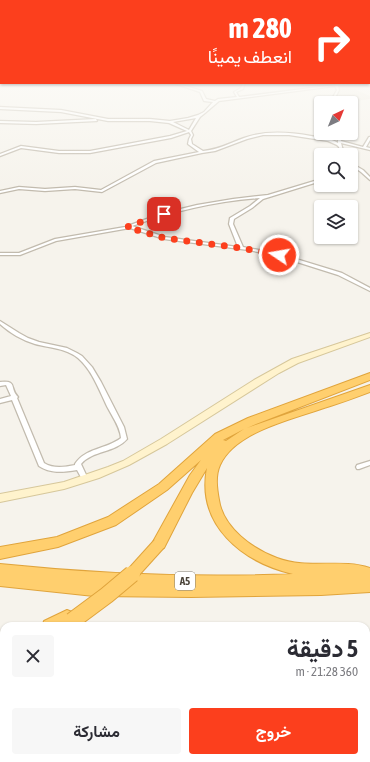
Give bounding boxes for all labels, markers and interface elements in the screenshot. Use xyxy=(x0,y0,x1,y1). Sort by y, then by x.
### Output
text: 280 m xyxy=(229,12,292,44)
icon: right xyxy=(306,16,358,68)
text: انعطف يمينًا xyxy=(208,46,292,67)
north arrow xyxy=(314,96,358,140)
map controls xyxy=(314,96,358,244)
button: search xyxy=(314,148,358,192)
pin xyxy=(147,197,181,231)
button: layers xyxy=(314,200,358,244)
icon: arrive xyxy=(153,203,175,225)
position arrow xyxy=(258,234,300,276)
road number: A5 xyxy=(175,572,195,590)
button: close xyxy=(12,635,54,677)
text: 5 دقيقة xyxy=(287,635,358,662)
text: 360 m · 21:28 xyxy=(295,664,358,679)
button: مشاركة xyxy=(12,708,181,754)
button: خروج xyxy=(189,708,358,754)

